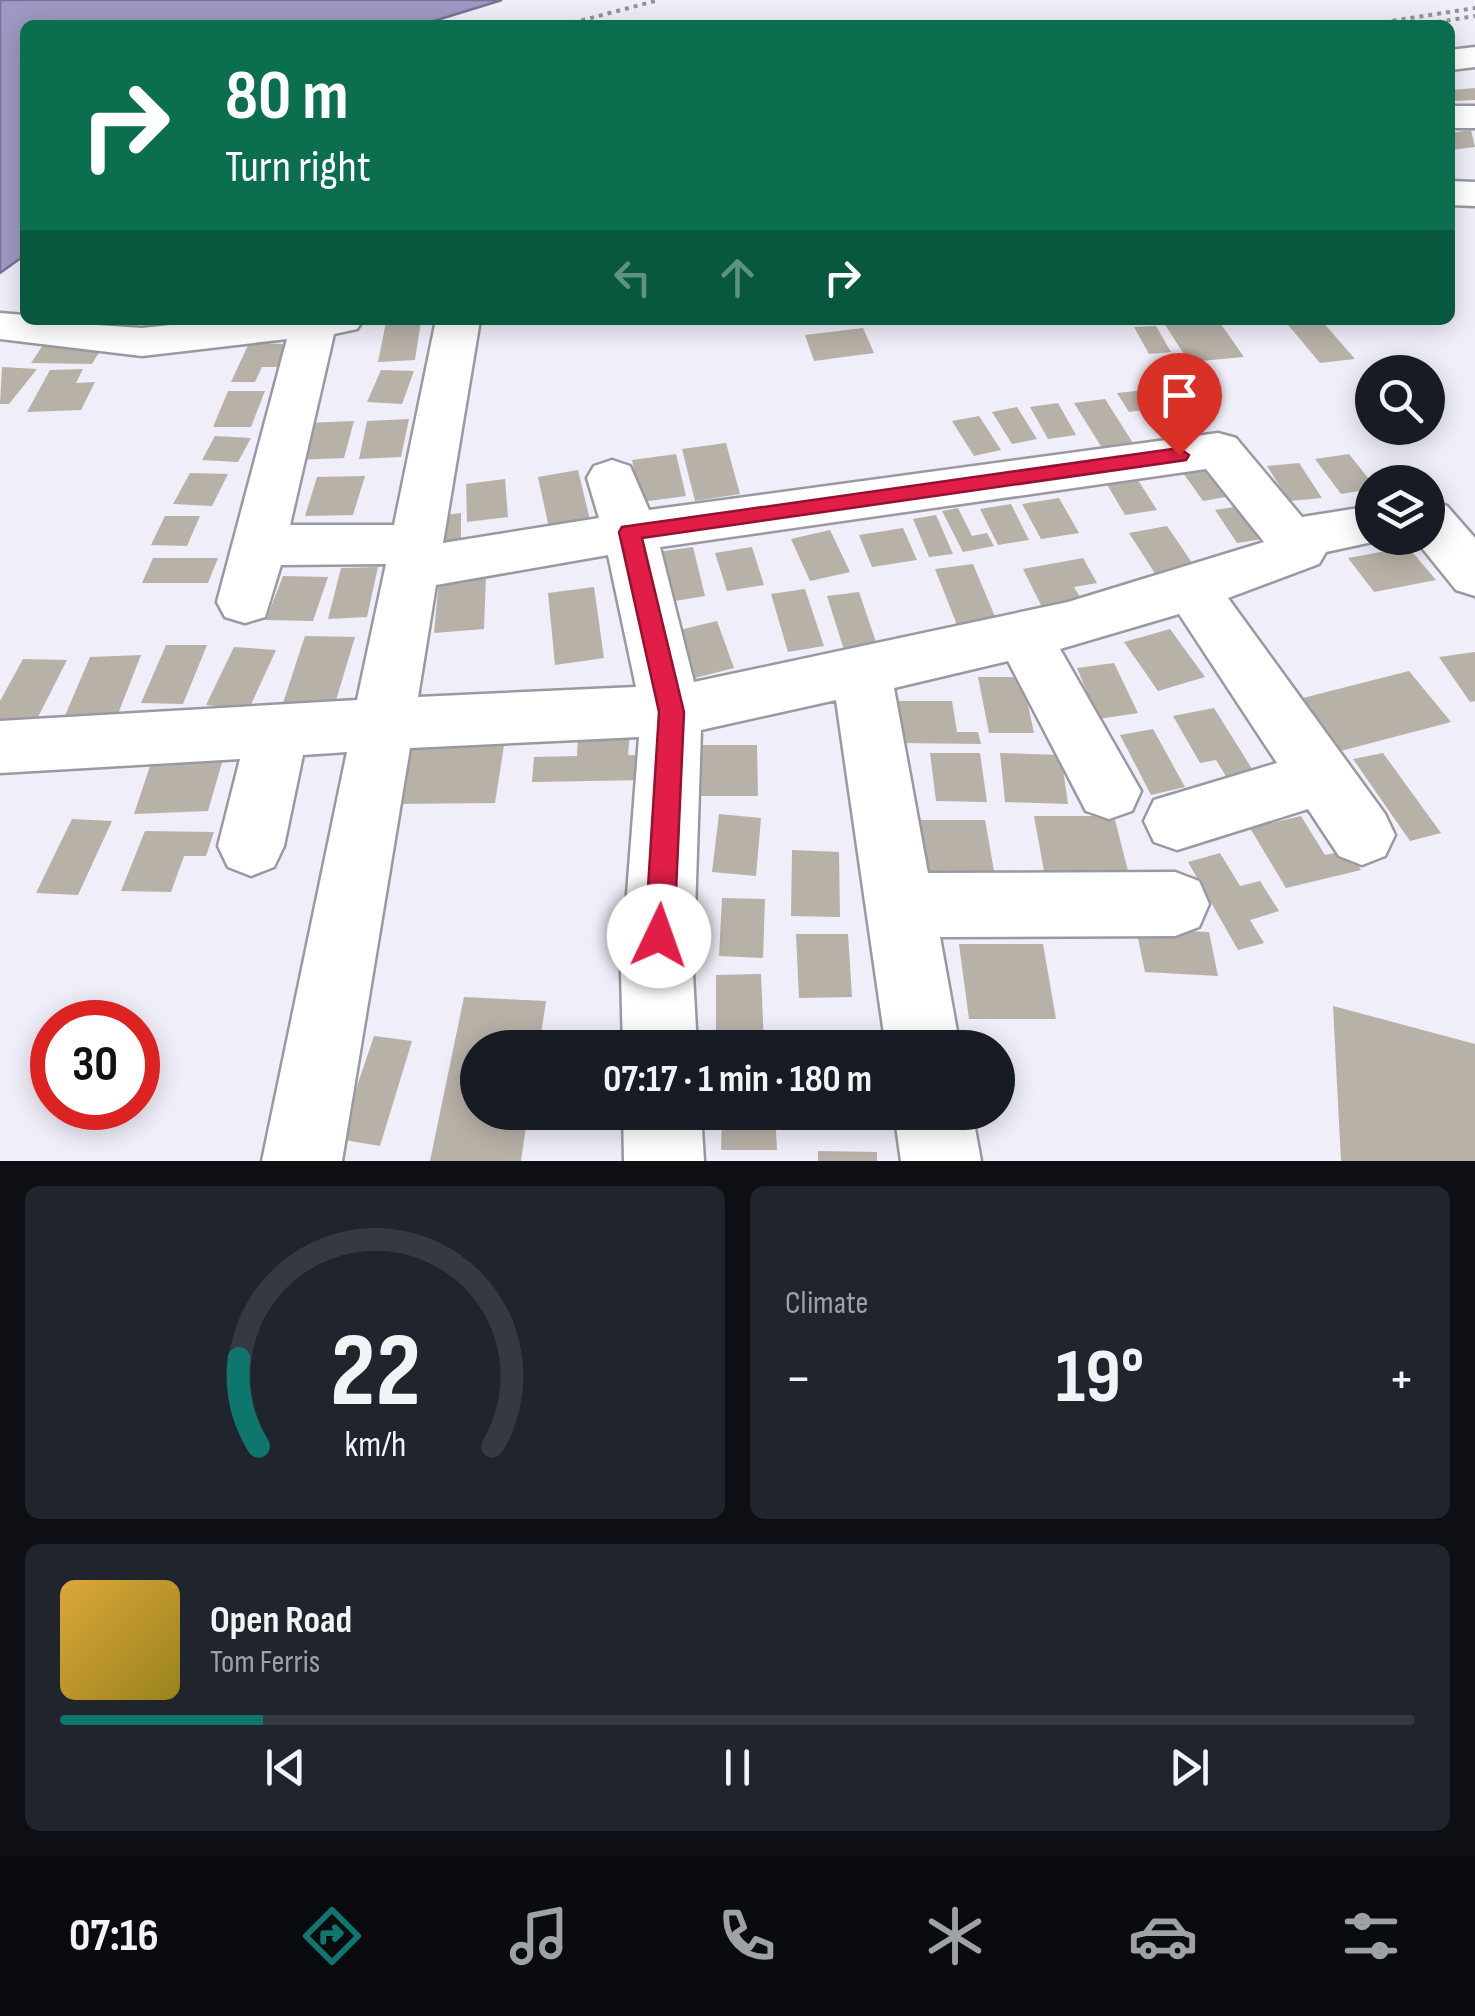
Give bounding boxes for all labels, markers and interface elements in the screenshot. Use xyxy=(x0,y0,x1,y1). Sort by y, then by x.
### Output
text: 80 m xyxy=(225,55,349,139)
icon: right xyxy=(60,60,190,190)
text: Turn right xyxy=(225,140,371,195)
icon: left xyxy=(605,250,660,305)
icon: ahead xyxy=(710,250,765,305)
icon: right xyxy=(815,250,870,305)
pin xyxy=(1137,353,1222,456)
map controls xyxy=(1355,355,1445,555)
button: search xyxy=(1355,355,1445,445)
icon: arrive xyxy=(1152,368,1207,423)
button: layers xyxy=(1355,465,1445,555)
position arrow xyxy=(607,884,711,988)
speed limit sign: 30 xyxy=(30,1000,160,1130)
text: 07:17 · 1 min · 180 m xyxy=(603,1057,872,1102)
text: Climate xyxy=(785,1284,868,1323)
text: 22 xyxy=(329,1310,421,1435)
text: 19° xyxy=(1056,1333,1144,1424)
text: − xyxy=(785,1346,812,1413)
text: + xyxy=(1388,1346,1415,1413)
text: km/h xyxy=(344,1424,406,1467)
text: Open Road xyxy=(210,1598,352,1643)
text: Tom Ferris xyxy=(210,1643,320,1682)
icon: previous xyxy=(258,1740,313,1795)
icon: pause xyxy=(710,1740,765,1795)
icon: next xyxy=(1162,1740,1217,1795)
icon: directions xyxy=(297,1901,367,1971)
icon: music xyxy=(504,1901,574,1971)
icon: phone xyxy=(712,1901,782,1971)
icon: climate xyxy=(920,1901,990,1971)
icon: car xyxy=(1128,1901,1198,1971)
icon: filters xyxy=(1336,1901,1406,1971)
text: 07:16 xyxy=(69,1909,159,1964)

